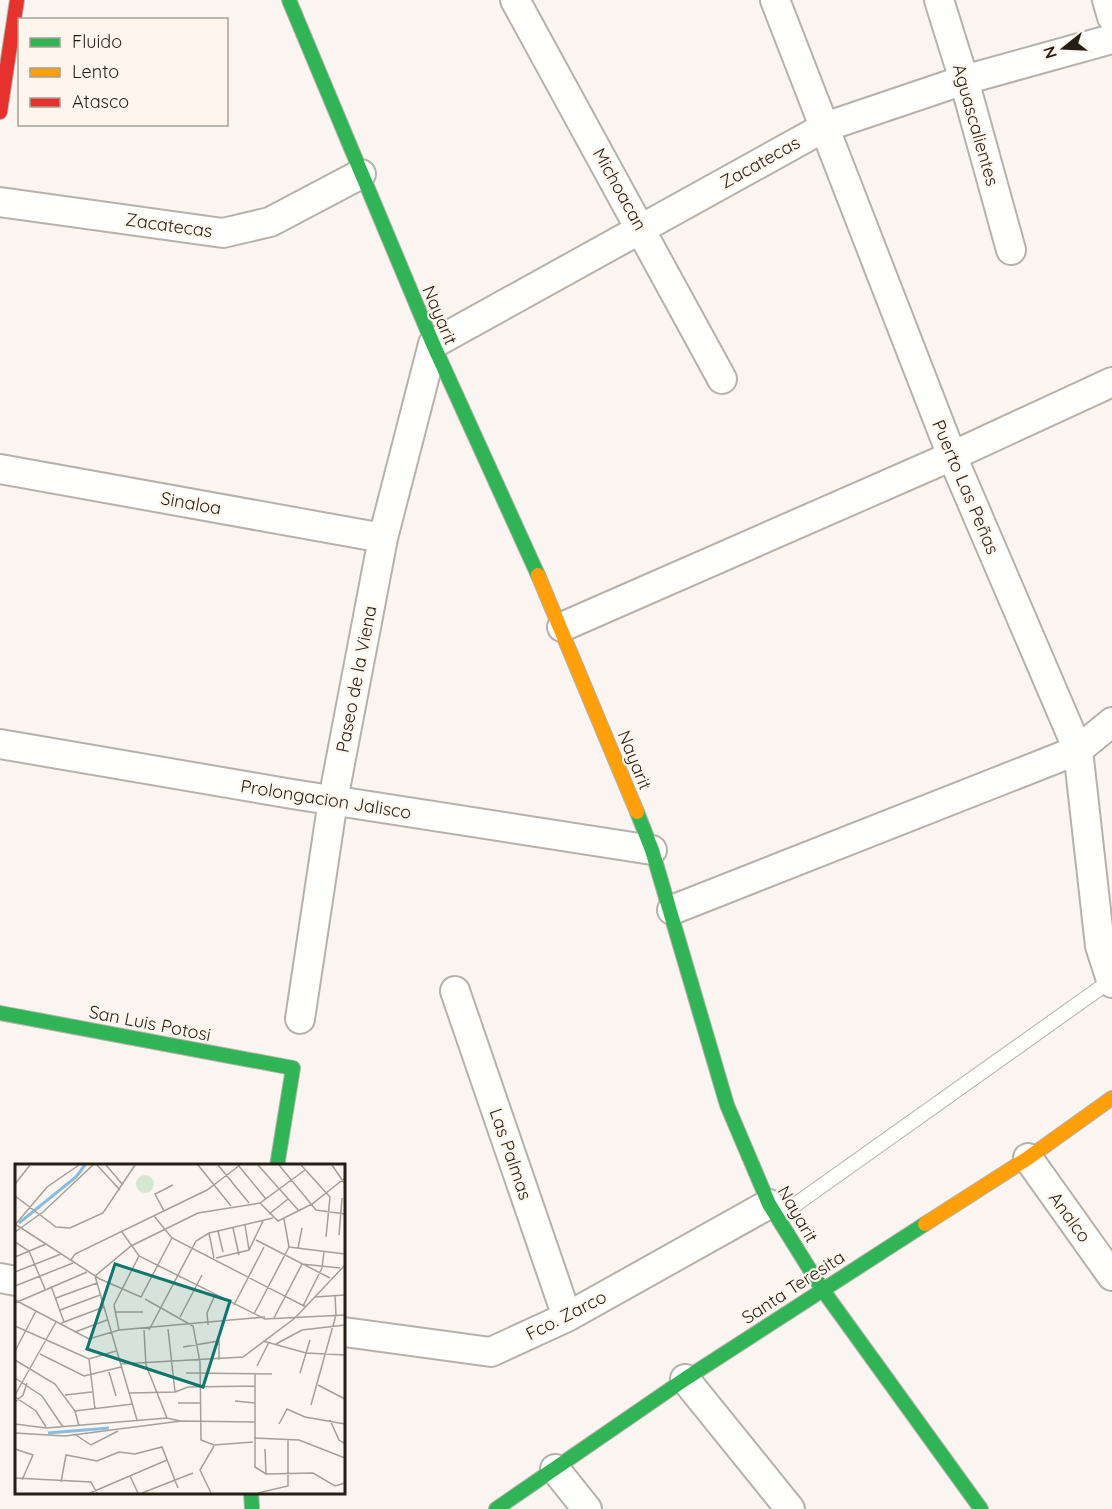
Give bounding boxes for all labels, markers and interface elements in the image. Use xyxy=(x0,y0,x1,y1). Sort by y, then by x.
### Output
legend xyxy=(18,18,228,126)
north arrow xyxy=(1034,18,1094,78)
text: Fluido xyxy=(72,30,122,53)
text: N xyxy=(1038,44,1061,61)
text: Lento xyxy=(72,60,119,83)
street label: Aguascalientes xyxy=(948,61,1004,189)
text: Atasco xyxy=(72,90,129,113)
street label: Zacatecas xyxy=(716,131,804,193)
street label: Michoacan xyxy=(588,144,652,234)
street label: Zacatecas xyxy=(124,208,214,242)
street label: Nayarit xyxy=(417,282,463,348)
street label: Puerto Las Peñas xyxy=(927,416,1005,558)
street label: Sinaloa xyxy=(159,486,223,520)
street label: Paseo de la Viena xyxy=(330,604,382,754)
street label: Nayarit xyxy=(613,727,657,793)
street label: Prolongacion Jalisco xyxy=(239,774,413,824)
street label: San Luis Potosi xyxy=(87,1000,213,1046)
street label: Las Palmas xyxy=(485,1105,537,1203)
inset map xyxy=(15,1164,345,1494)
street label: Nayarit xyxy=(773,1181,823,1247)
street label: Analco xyxy=(1044,1187,1096,1247)
street label: Santa Teresita xyxy=(737,1245,849,1329)
street label: Fco. Zarco xyxy=(522,1285,610,1345)

